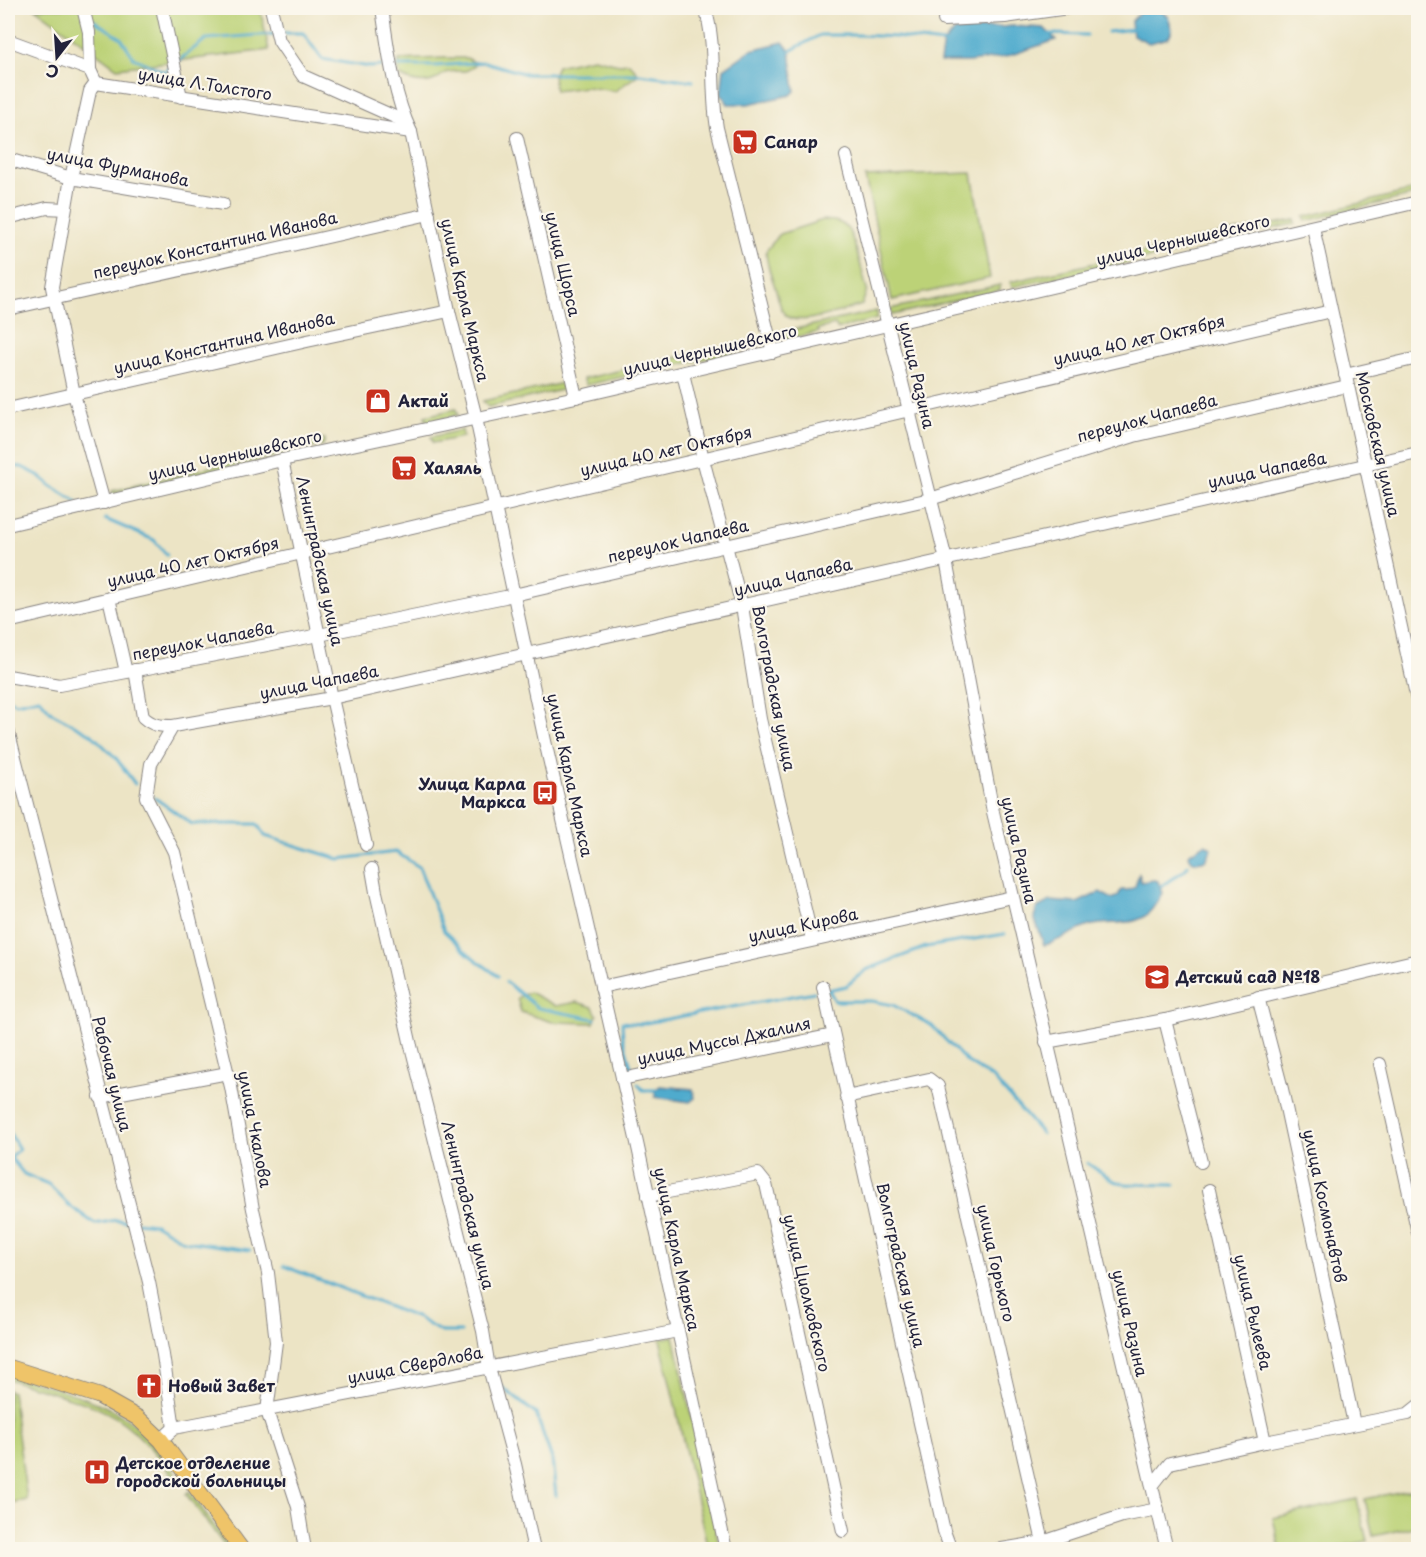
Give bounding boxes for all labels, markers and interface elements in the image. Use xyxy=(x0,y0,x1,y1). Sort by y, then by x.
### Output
north arrow xyxy=(27,27,87,87)
text: С xyxy=(43,59,62,86)
street label: улица Л.Толстого xyxy=(136,61,274,105)
supermarket icon: Санар xyxy=(730,127,760,157)
place label: Санар xyxy=(764,129,818,153)
street label: улица Фурманова xyxy=(45,140,191,192)
street label: переулок Константина Иванова xyxy=(90,204,339,284)
street label: улица Чернышевского xyxy=(1094,207,1272,271)
street label: улица Щорса xyxy=(540,209,588,319)
street label: улица Карла Маркса xyxy=(436,216,496,384)
street label: улица Константина Иванова xyxy=(111,305,337,379)
street label: улица 40 лет Октября xyxy=(1051,308,1227,370)
street label: улица Чернышевского xyxy=(621,317,799,381)
street label: улица Разина xyxy=(894,319,942,431)
street label: Московская улица xyxy=(1351,369,1407,519)
shop icon: Актай xyxy=(363,386,393,416)
street label: переулок Чапаева xyxy=(1074,387,1219,447)
place label: Актай xyxy=(397,388,449,412)
street label: улица 40 лет Октября xyxy=(578,419,754,481)
street label: улица Чернышевского xyxy=(146,422,324,486)
street label: улица Чапаева xyxy=(1205,445,1328,493)
supermarket icon: Халяль xyxy=(389,453,419,483)
place label: Халяль xyxy=(424,455,482,479)
street label: Ленинградская улица xyxy=(291,474,351,648)
street label: переулок Чапаева xyxy=(605,512,751,568)
street label: улица 40 лет Октября xyxy=(105,530,281,592)
street label: улица Чапаева xyxy=(731,551,854,601)
street label: Волгоградская улица xyxy=(747,603,803,773)
street label: переулок Чапаева xyxy=(130,615,276,666)
street label: улица Чапаева xyxy=(257,658,380,704)
street label: улица Карла Маркса xyxy=(542,691,600,859)
place label: Улица Карла Маркса xyxy=(418,771,526,813)
bus stop icon: Улица Карла Маркса xyxy=(530,778,560,808)
street label: улица Разина xyxy=(996,794,1044,906)
street label: улица Кирова xyxy=(746,901,860,947)
school or university icon: Детский сад №18 xyxy=(1142,962,1172,992)
place label: Детский сад №18 xyxy=(1175,964,1320,988)
street label: улица Муссы Джалиля xyxy=(635,1010,813,1070)
street label: Рабочая улица xyxy=(87,1014,139,1134)
street label: улица Чкалова xyxy=(233,1068,279,1189)
street label: Ленинградская улица xyxy=(436,1118,502,1292)
street label: улица Космонавтов xyxy=(1298,1127,1354,1285)
street label: улица Карла Маркса xyxy=(649,1165,707,1333)
street label: Волгоградская улица xyxy=(871,1180,933,1350)
street label: улица Горького xyxy=(972,1201,1022,1324)
street label: улица Циолковского xyxy=(778,1211,838,1374)
street label: улица Рылеева xyxy=(1229,1251,1279,1372)
street label: улица Разина xyxy=(1107,1267,1155,1379)
street label: улица Свердлова xyxy=(345,1339,485,1389)
church icon: Новый Завет xyxy=(134,1371,164,1401)
place label: Новый Завет xyxy=(168,1373,275,1397)
place label: Детское отделение городской больницы xyxy=(115,1450,287,1492)
hospital icon: Детское отделение городской больницы xyxy=(82,1457,112,1487)

